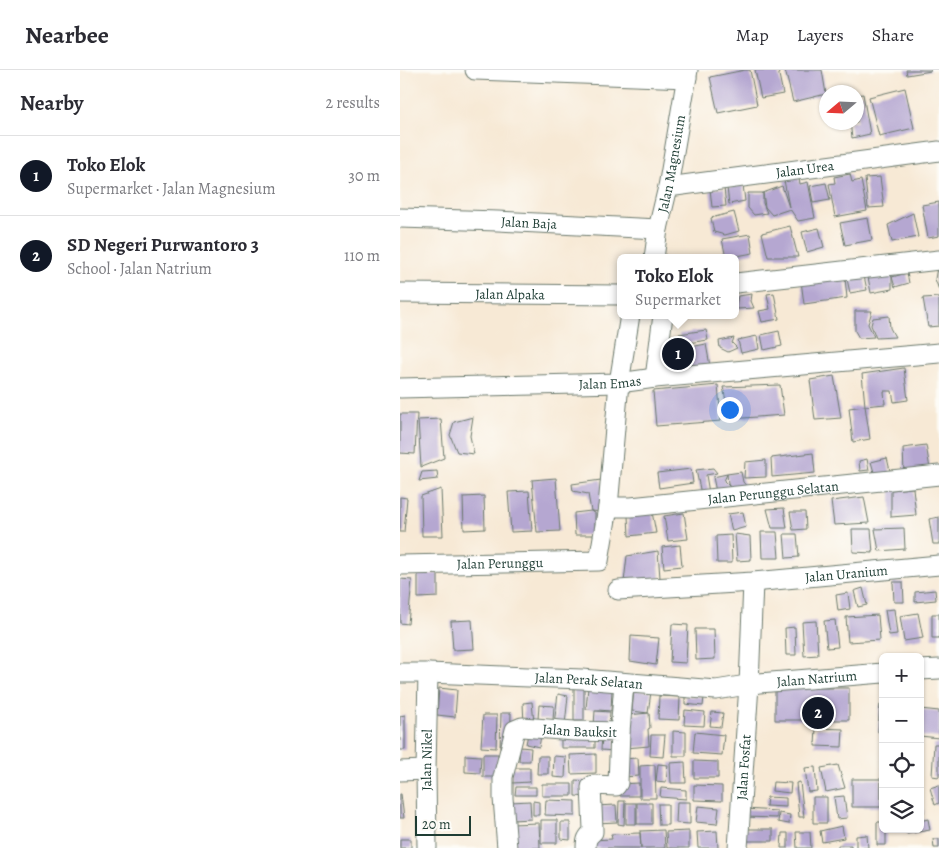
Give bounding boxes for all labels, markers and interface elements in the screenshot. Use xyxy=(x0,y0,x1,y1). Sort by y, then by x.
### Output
text: Nearbee xyxy=(25,19,109,51)
text: Map xyxy=(736,23,769,47)
text: Layers xyxy=(797,23,844,47)
text: Share xyxy=(872,23,914,47)
north arrow xyxy=(819,85,864,130)
text: Nearby xyxy=(20,89,83,117)
text: 2 results xyxy=(325,92,380,114)
street label: Jalan Magnesium xyxy=(653,113,690,215)
text: Toko Elok xyxy=(67,152,145,178)
street label: Jalan Urea xyxy=(775,156,835,182)
text: 1 xyxy=(33,165,39,187)
text: 30 m xyxy=(348,165,380,187)
text: Supermarket · Jalan Magnesium xyxy=(67,178,276,200)
street label: Jalan Baja xyxy=(500,212,558,233)
text: SD Negeri Purwantoro 3 xyxy=(67,232,259,258)
text: 2 xyxy=(32,245,40,267)
text: 110 m xyxy=(344,245,380,267)
popup xyxy=(617,254,739,319)
text: School · Jalan Natrium xyxy=(67,258,212,280)
text: Toko Elok xyxy=(635,263,713,289)
street label: Jalan Alpaka xyxy=(475,284,545,304)
text: Supermarket xyxy=(635,289,721,311)
pin: 1 xyxy=(662,335,694,373)
street label: Jalan Emas xyxy=(578,371,642,393)
your location xyxy=(717,397,743,423)
street label: Jalan Perunggu Selatan xyxy=(707,476,840,508)
street label: Jalan Perunggu xyxy=(456,553,544,573)
street label: Jalan Uranium xyxy=(804,560,889,587)
map controls xyxy=(879,653,924,833)
button: + xyxy=(879,653,924,698)
street label: Jalan Natrium xyxy=(776,666,858,691)
street label: Jalan Perak Selatan xyxy=(534,668,644,693)
pin: 2 xyxy=(802,694,834,732)
button: − xyxy=(879,698,924,743)
street label: Jalan Bauksit xyxy=(542,719,618,741)
street label: Jalan Nikel xyxy=(416,729,436,791)
street label: Jalan Fosfat xyxy=(732,733,755,801)
button: locate xyxy=(879,743,924,788)
button: layers xyxy=(879,788,924,833)
scale bar xyxy=(415,813,471,836)
text: 20 m xyxy=(422,815,451,834)

